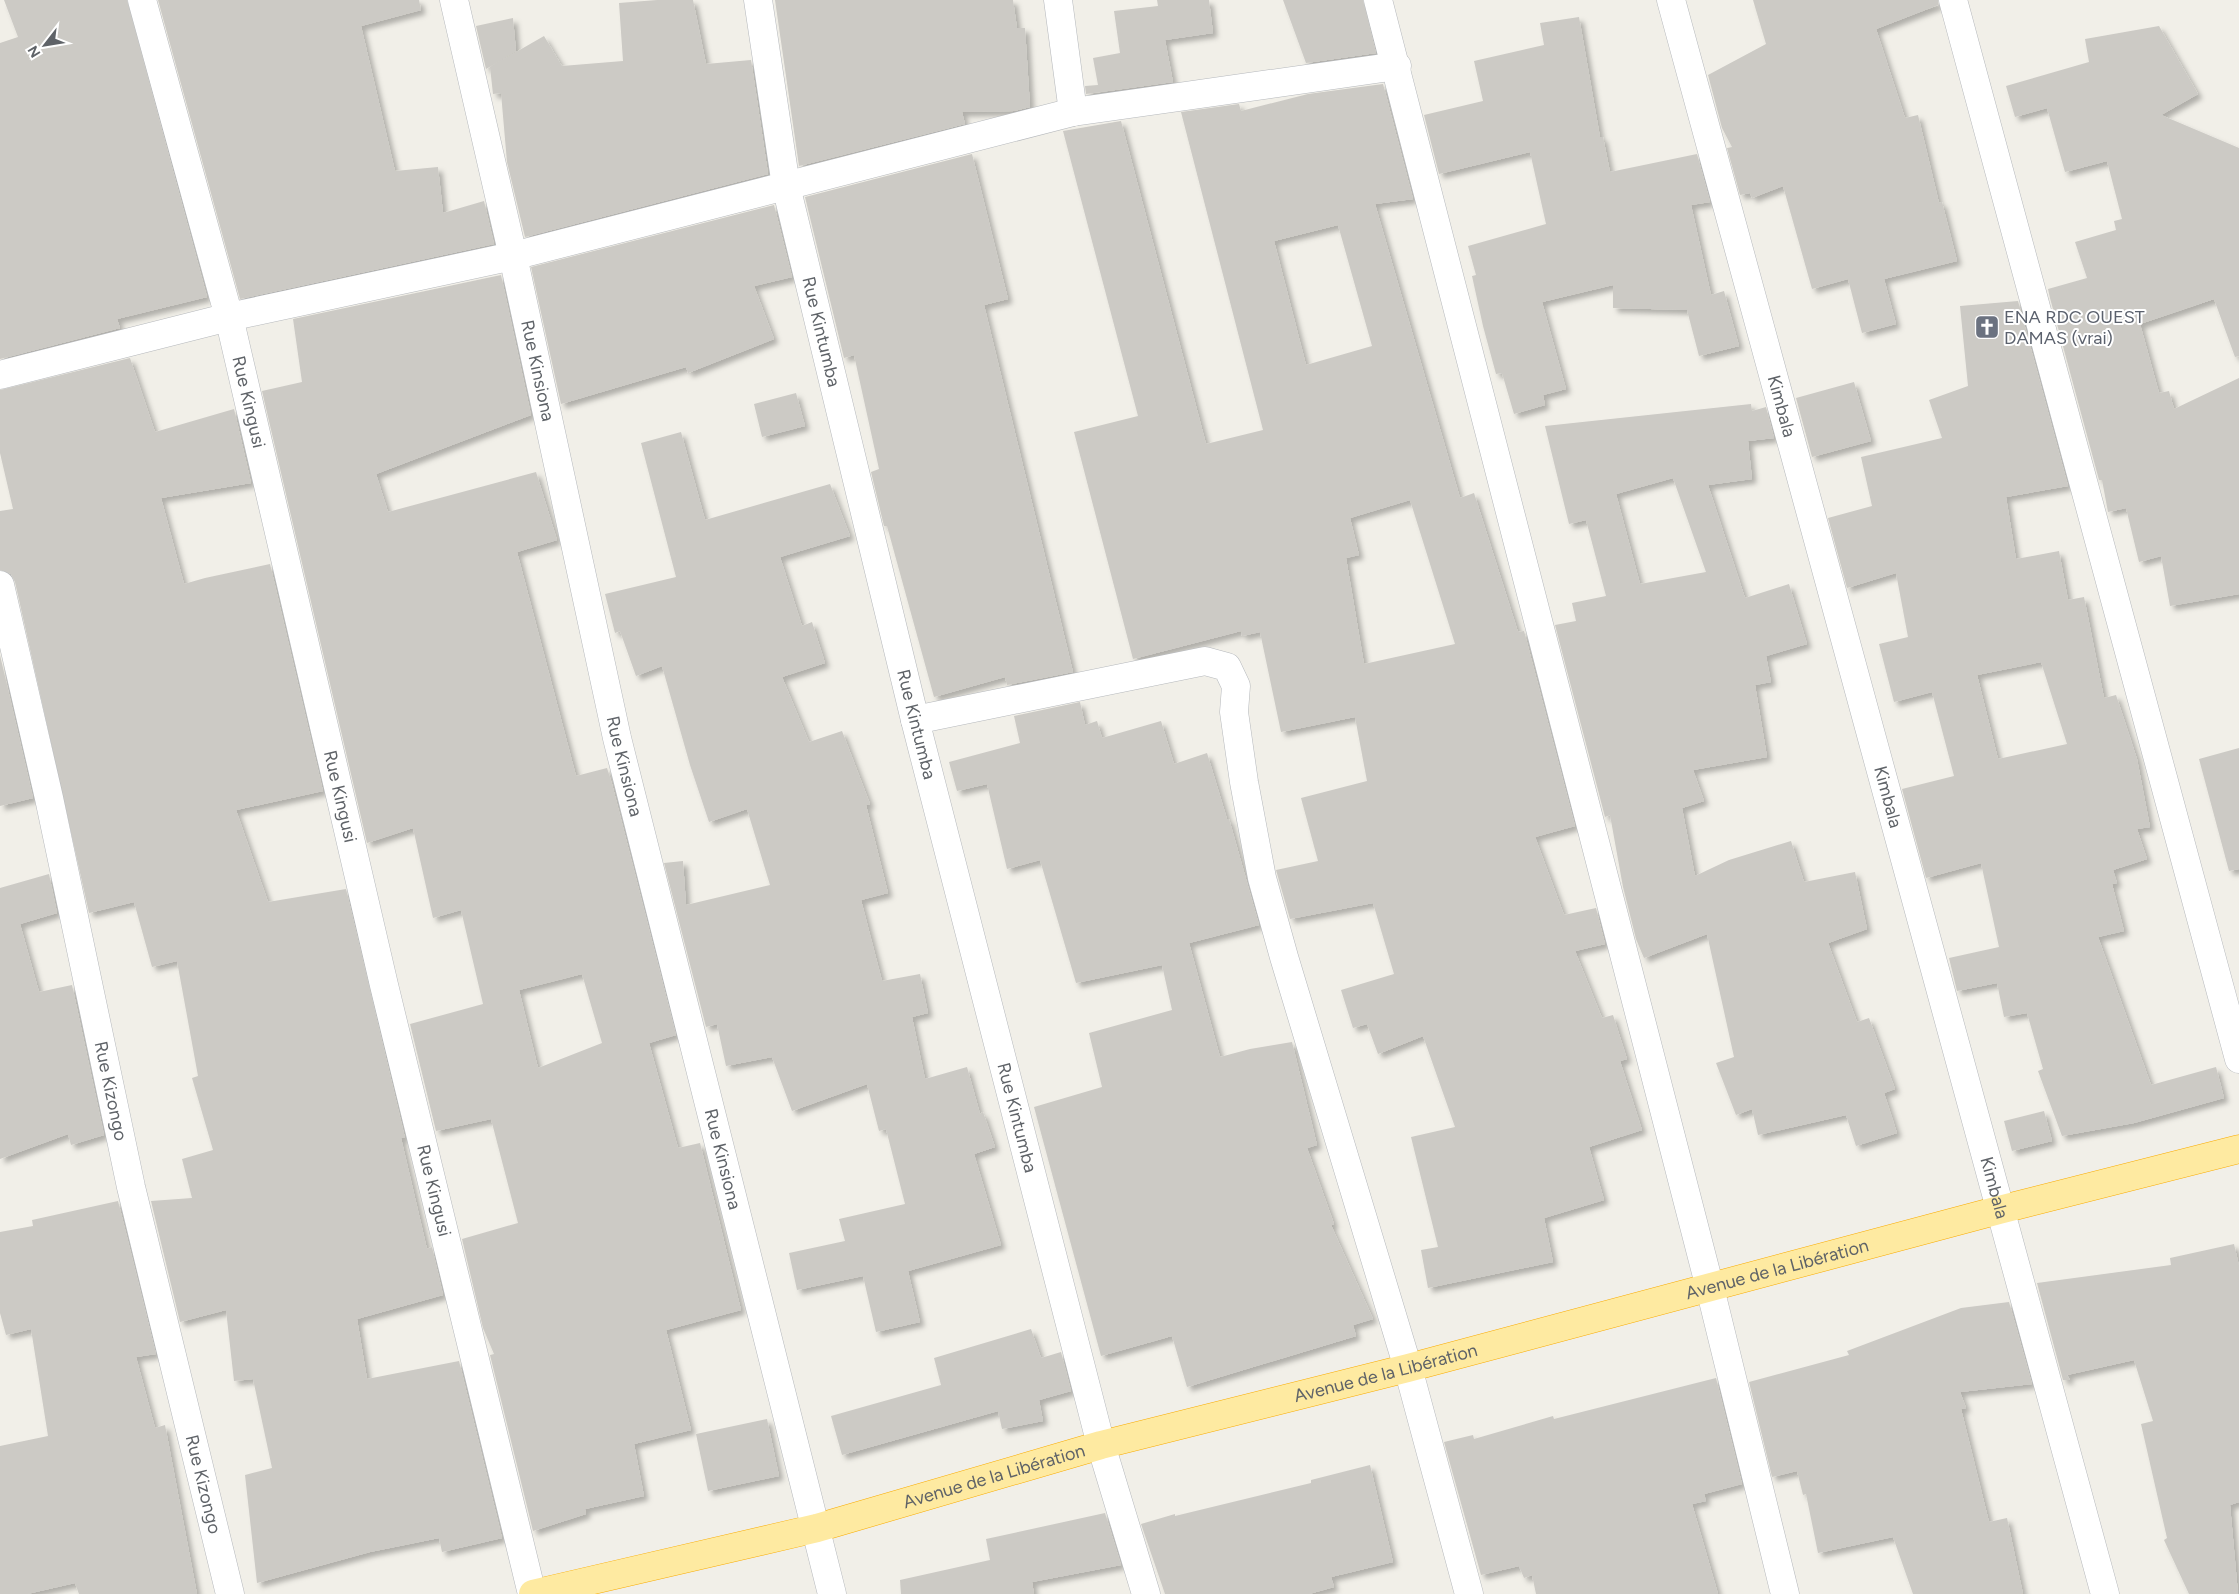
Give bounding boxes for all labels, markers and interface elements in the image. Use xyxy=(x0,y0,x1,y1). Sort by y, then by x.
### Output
north arrow xyxy=(20,20,70,70)
text: N xyxy=(24,42,44,60)
street label: Rue Kintumba xyxy=(797,274,845,389)
place label: ENA RDC OUEST DAMAS (vrai) xyxy=(2004,306,2145,349)
church icon: ENA RDC OUEST DAMAS (vrai) xyxy=(1974,314,2000,340)
street label: Rue Kinsiona xyxy=(516,318,559,423)
street label: Rue Kingusi xyxy=(227,354,270,450)
street label: Kimbala xyxy=(1763,373,1801,440)
street label: Rue Kintumba xyxy=(892,667,941,782)
street label: Rue Kinsiona xyxy=(602,714,647,819)
street label: Rue Kingusi xyxy=(319,748,362,845)
street label: Kimbala xyxy=(1869,764,1907,830)
street label: Rue Kizongo xyxy=(90,1039,132,1143)
street label: Rue Kintumba xyxy=(992,1060,1042,1175)
street label: Rue Kinsiona xyxy=(700,1106,746,1212)
street label: Rue Kingusi xyxy=(412,1142,456,1239)
street label: Kimbala xyxy=(1975,1154,2013,1221)
street label: Avenue de la Libération xyxy=(1683,1234,1871,1304)
street label: Avenue de la Libération xyxy=(1292,1339,1480,1407)
street label: Rue Kizongo xyxy=(181,1432,226,1536)
street label: Avenue de la Libération xyxy=(900,1439,1088,1513)

